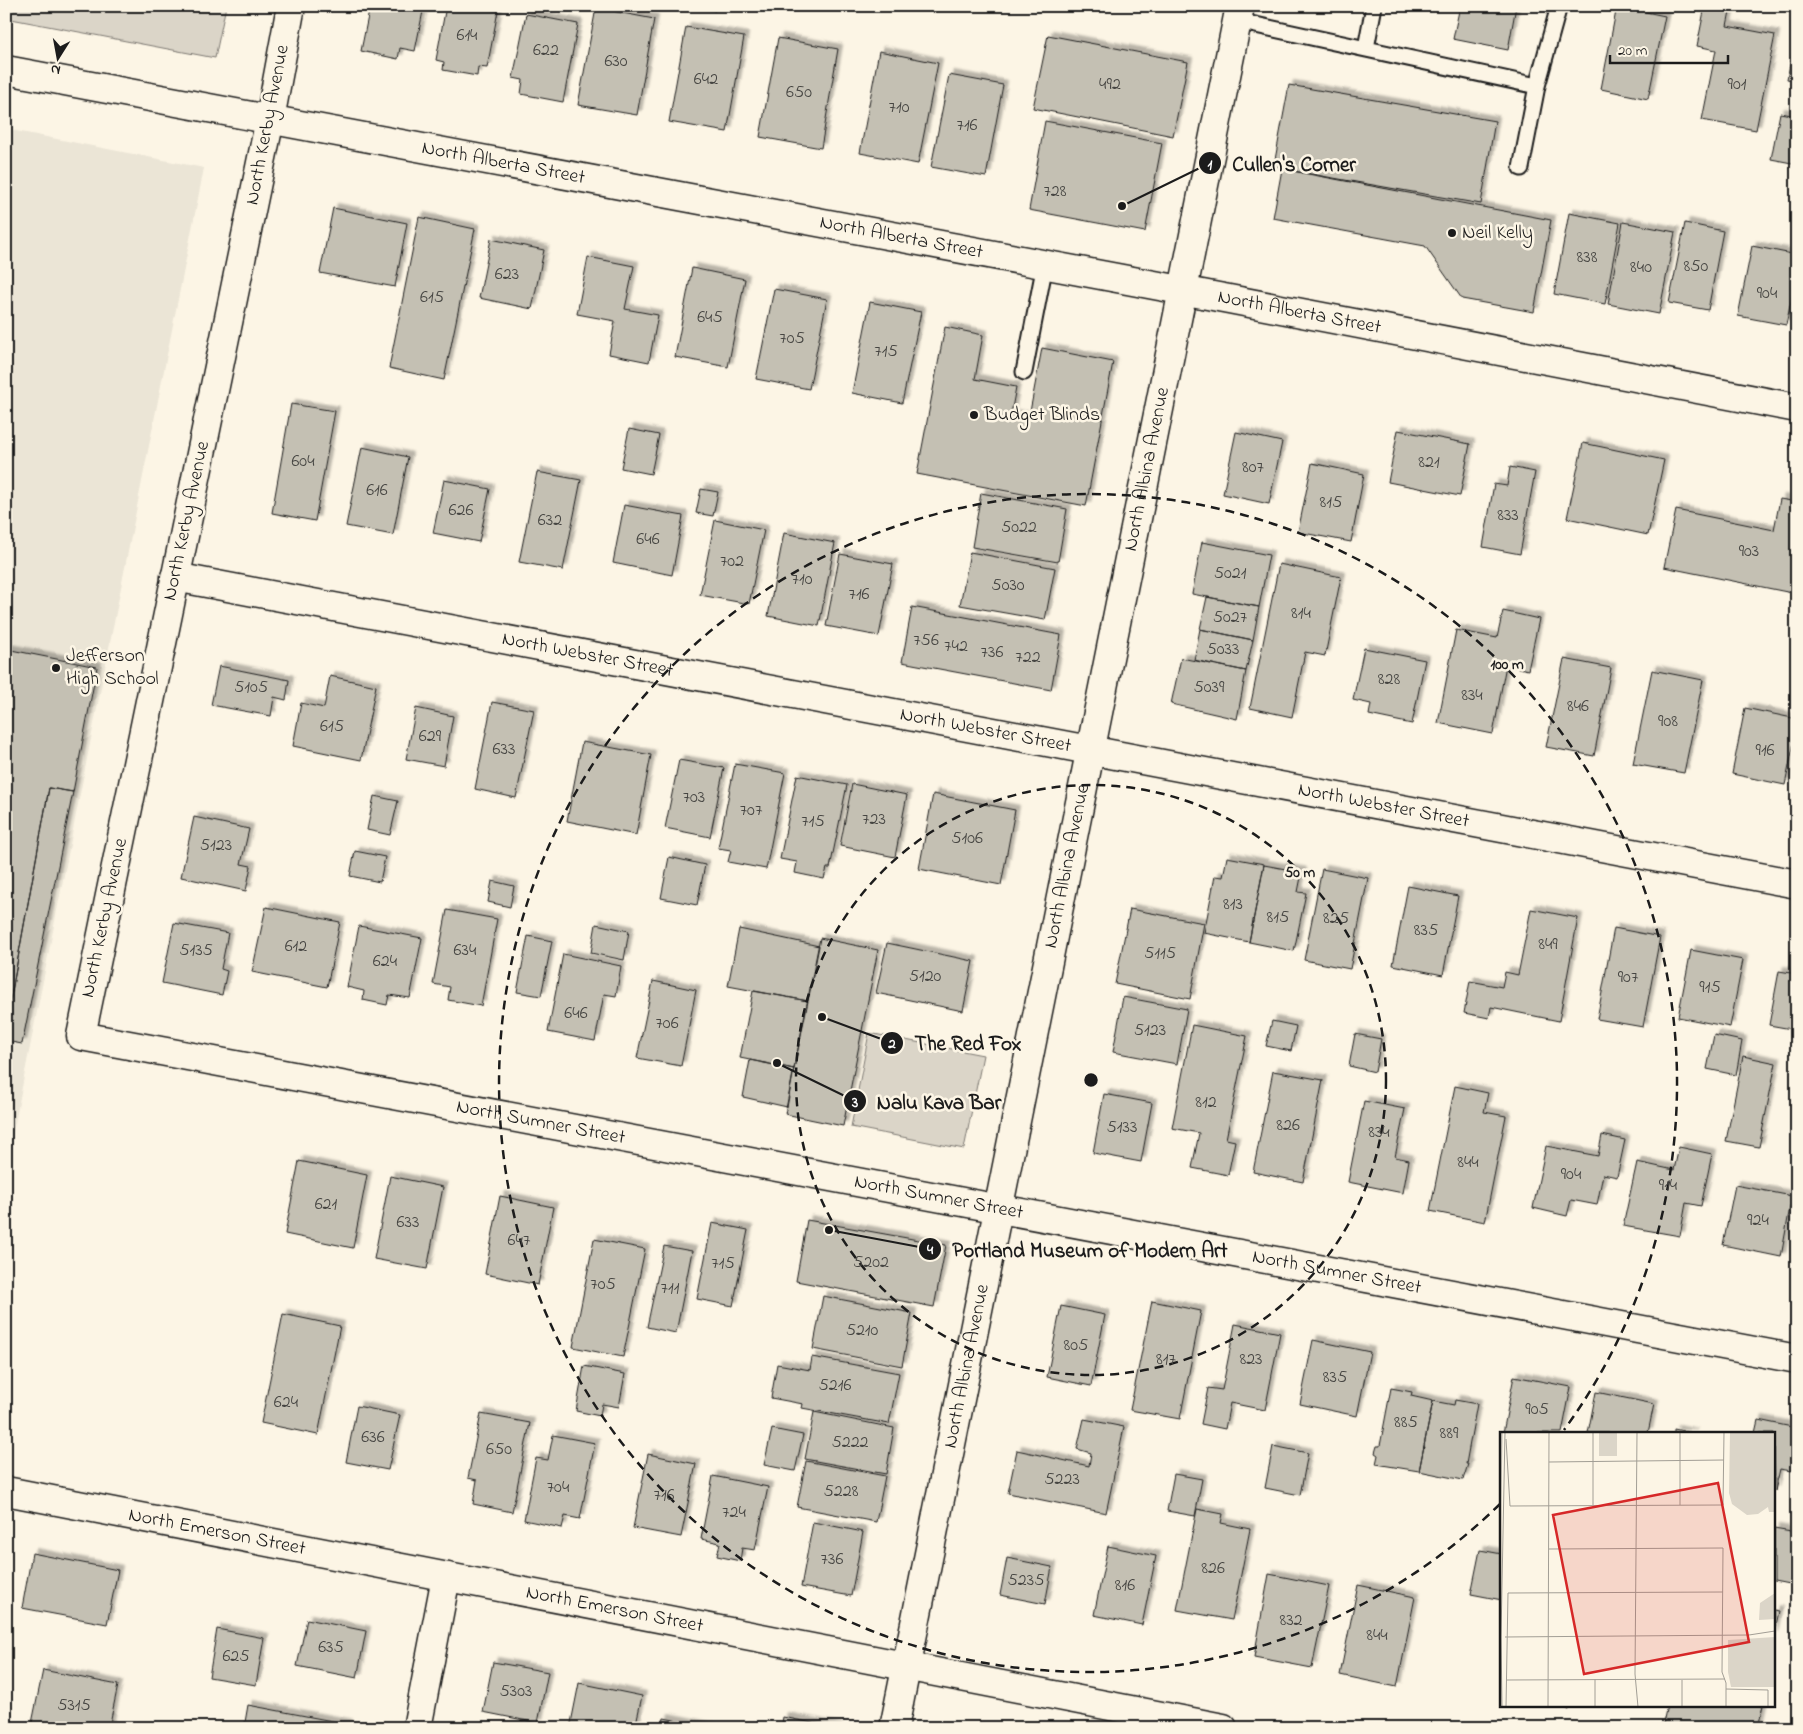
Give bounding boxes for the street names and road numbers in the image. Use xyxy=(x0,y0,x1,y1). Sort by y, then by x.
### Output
street label: North Kerby Avenue xyxy=(238,42,298,208)
street label: North Alberta Street xyxy=(419,134,588,193)
street label: North Alberta Street xyxy=(817,208,986,267)
street label: North Alberta Street xyxy=(1215,283,1384,342)
street label: North Albina Avenue xyxy=(1116,385,1178,554)
street label: North Kerby Avenue xyxy=(156,438,218,604)
street label: North Webster Street xyxy=(500,625,676,686)
street label: North Webster Street xyxy=(897,700,1074,761)
street label: North Webster Street xyxy=(1295,775,1472,836)
street label: North Albina Avenue xyxy=(1037,782,1098,951)
street label: North Kerby Avenue xyxy=(74,835,136,1001)
street label: North Sumner Street xyxy=(454,1092,628,1153)
street label: North Sumner Street xyxy=(852,1167,1026,1228)
street label: North Sumner Street xyxy=(1250,1242,1424,1303)
street label: North Albina Avenue xyxy=(936,1282,997,1451)
street label: North Emerson Street xyxy=(126,1501,308,1564)
street label: North Emerson Street xyxy=(523,1578,706,1641)

